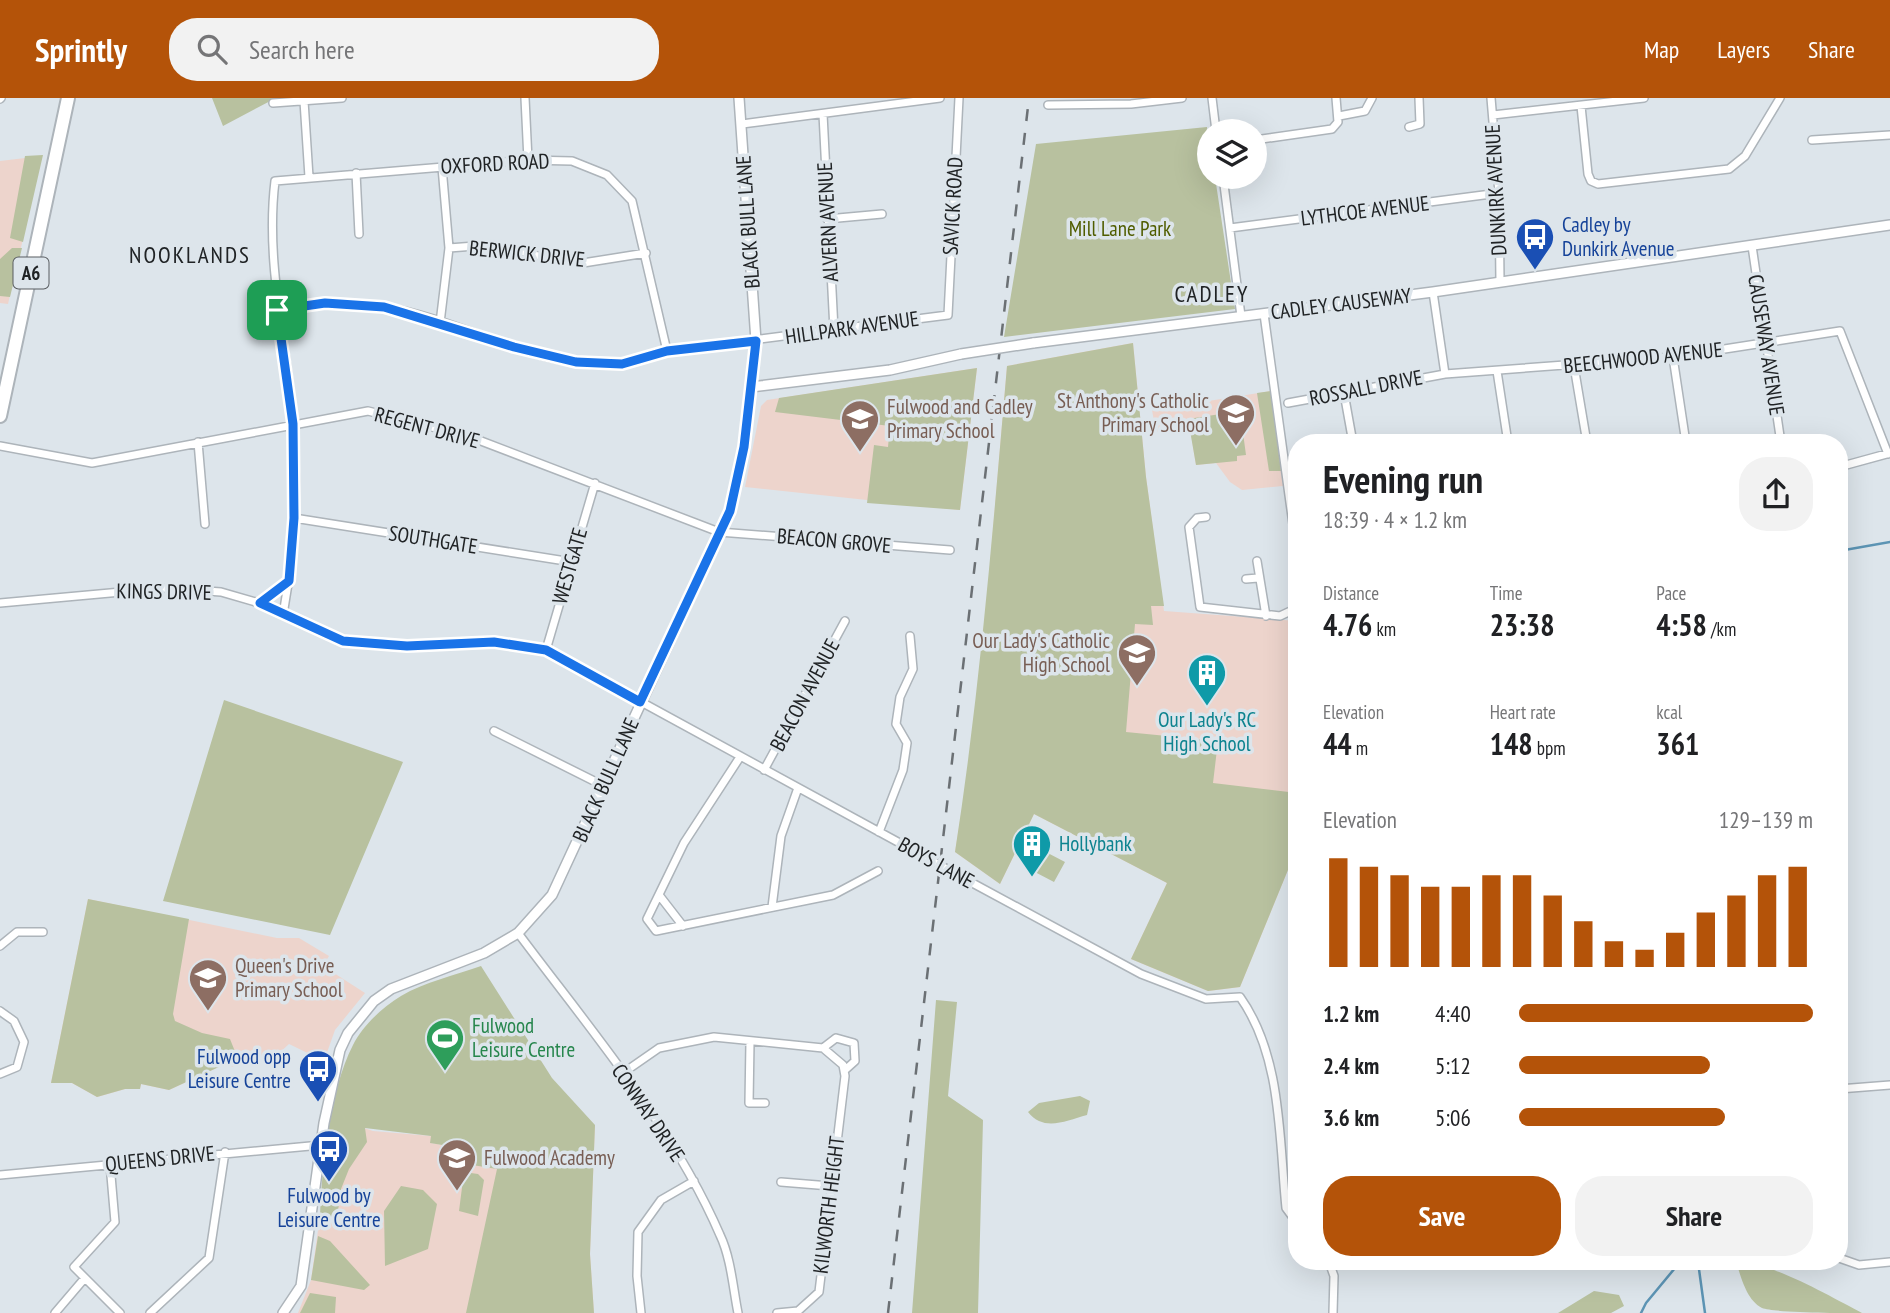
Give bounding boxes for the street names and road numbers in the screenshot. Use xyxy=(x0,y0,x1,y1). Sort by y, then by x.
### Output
street label: DUNKIRK AVENUE xyxy=(1479,124,1512,256)
street label: OXFORD ROAD xyxy=(440,147,550,180)
street label: BLACK BULL LANE xyxy=(729,155,766,289)
street label: SAVICK ROAD xyxy=(936,156,969,256)
street label: ALVERN AVENUE xyxy=(811,161,844,283)
street label: LYTHCOE AVENUE xyxy=(1299,189,1431,232)
street label: BERWICK DRIVE xyxy=(468,234,586,273)
road number: A6 xyxy=(14,258,48,288)
street label: CAUSEWAY AVENUE xyxy=(1742,272,1791,417)
street label: CADLEY CAUSEWAY xyxy=(1269,281,1413,326)
street label: HILLPARK AVENUE xyxy=(783,305,921,350)
street label: BEECHWOOD AVENUE xyxy=(1562,336,1724,379)
street label: ROSSALL DRIVE xyxy=(1307,363,1425,412)
street label: REGENT DRIVE xyxy=(372,401,483,454)
street label: SOUTHGATE xyxy=(387,519,479,560)
street label: BEACON GROVE xyxy=(776,522,892,559)
street label: WESTGATE xyxy=(546,525,593,607)
street label: KINGS DRIVE xyxy=(116,577,212,606)
street label: BEACON AVENUE xyxy=(764,634,845,756)
street label: BLACK BULL LANE xyxy=(566,713,645,846)
street label: BOYS LANE xyxy=(893,831,979,894)
street label: CONWAY DRIVE xyxy=(606,1058,691,1167)
street label: KILWORTH HEIGHT xyxy=(807,1134,850,1275)
street label: QUEENS DRIVE xyxy=(104,1139,216,1178)

